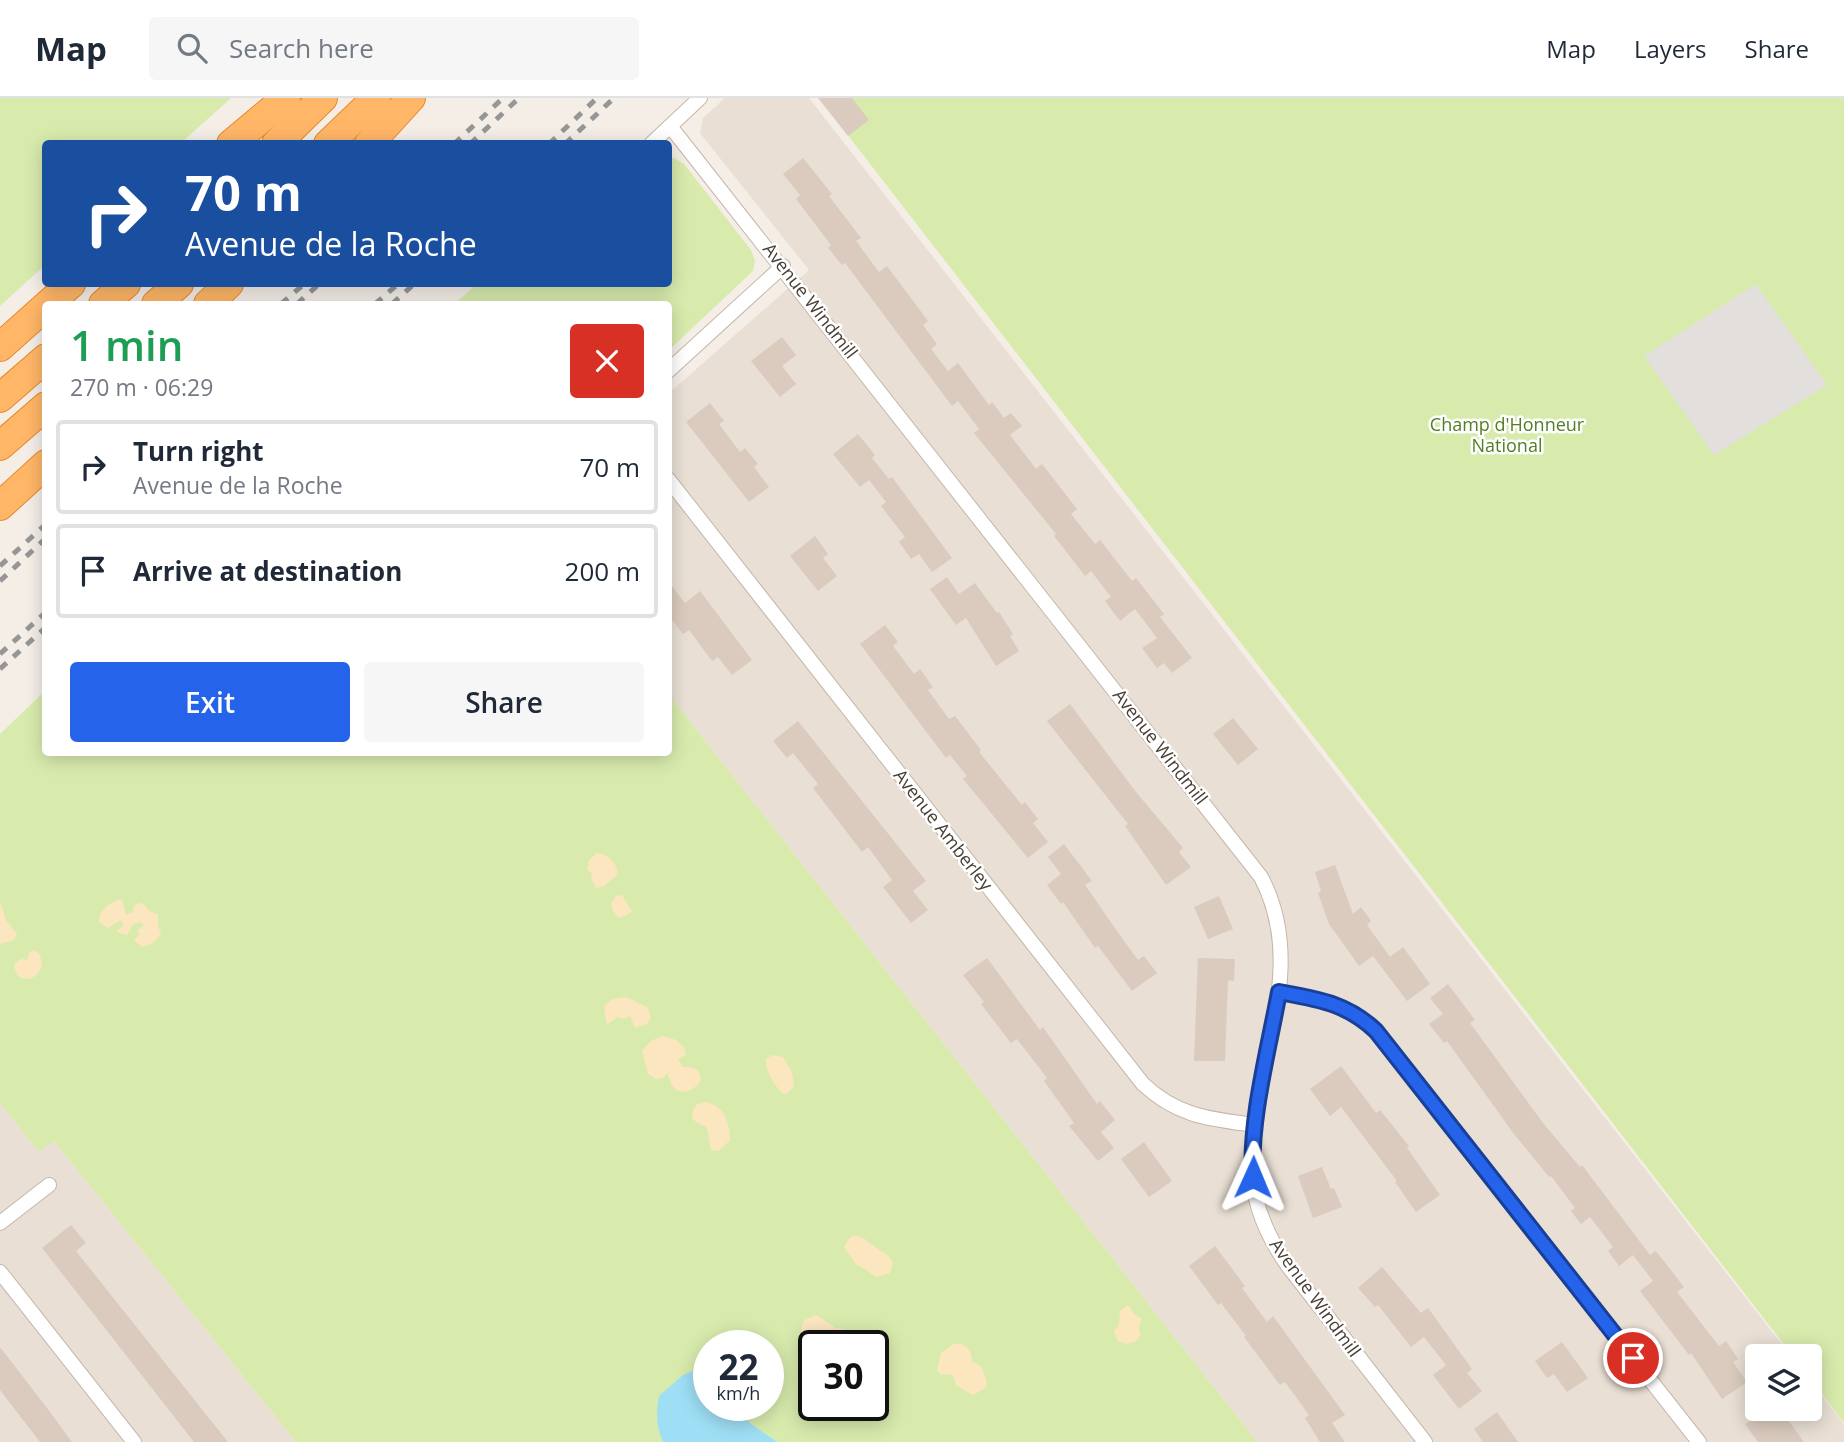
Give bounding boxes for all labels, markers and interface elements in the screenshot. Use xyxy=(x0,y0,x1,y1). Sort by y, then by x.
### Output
search box xyxy=(149,17,639,80)
text: Map xyxy=(35,26,107,71)
icon: search xyxy=(173,29,211,67)
text: Search here xyxy=(229,30,374,66)
text: Map xyxy=(1546,32,1596,65)
text: Layers xyxy=(1634,32,1707,65)
text: Share xyxy=(1745,32,1809,65)
text: 70 m xyxy=(185,159,302,225)
icon: right xyxy=(70,168,161,259)
text: Avenue de la Roche xyxy=(185,222,477,265)
street label: Avenue Windmill xyxy=(758,237,864,363)
text: 1 min xyxy=(70,316,183,373)
button: close xyxy=(570,324,644,398)
text: 270 m · 06:29 xyxy=(70,371,213,403)
park label: Champ d'Honneur National xyxy=(1430,412,1585,457)
text: Turn right xyxy=(133,433,264,469)
icon: right xyxy=(74,448,112,486)
text: 70 m xyxy=(579,449,640,485)
text: Avenue de la Roche xyxy=(133,469,343,501)
icon: arrive xyxy=(74,552,112,590)
text: Arrive at destination xyxy=(133,553,402,589)
text: 200 m xyxy=(565,553,640,589)
button: Exit xyxy=(70,662,350,742)
button: Share xyxy=(364,662,644,742)
street label: Avenue Windmill xyxy=(1108,683,1214,809)
street label: Avenue Amberley xyxy=(889,764,999,896)
position arrow xyxy=(1216,1140,1290,1214)
street label: Avenue Windmill xyxy=(1265,1233,1367,1361)
pin xyxy=(1603,1328,1663,1388)
speed limit sign: 30 xyxy=(798,1330,889,1421)
icon: arrive xyxy=(1614,1339,1652,1377)
text: 22 xyxy=(718,1343,759,1390)
map controls xyxy=(1745,1344,1822,1421)
button: layers xyxy=(1745,1344,1822,1421)
text: km/h xyxy=(717,1381,760,1405)

